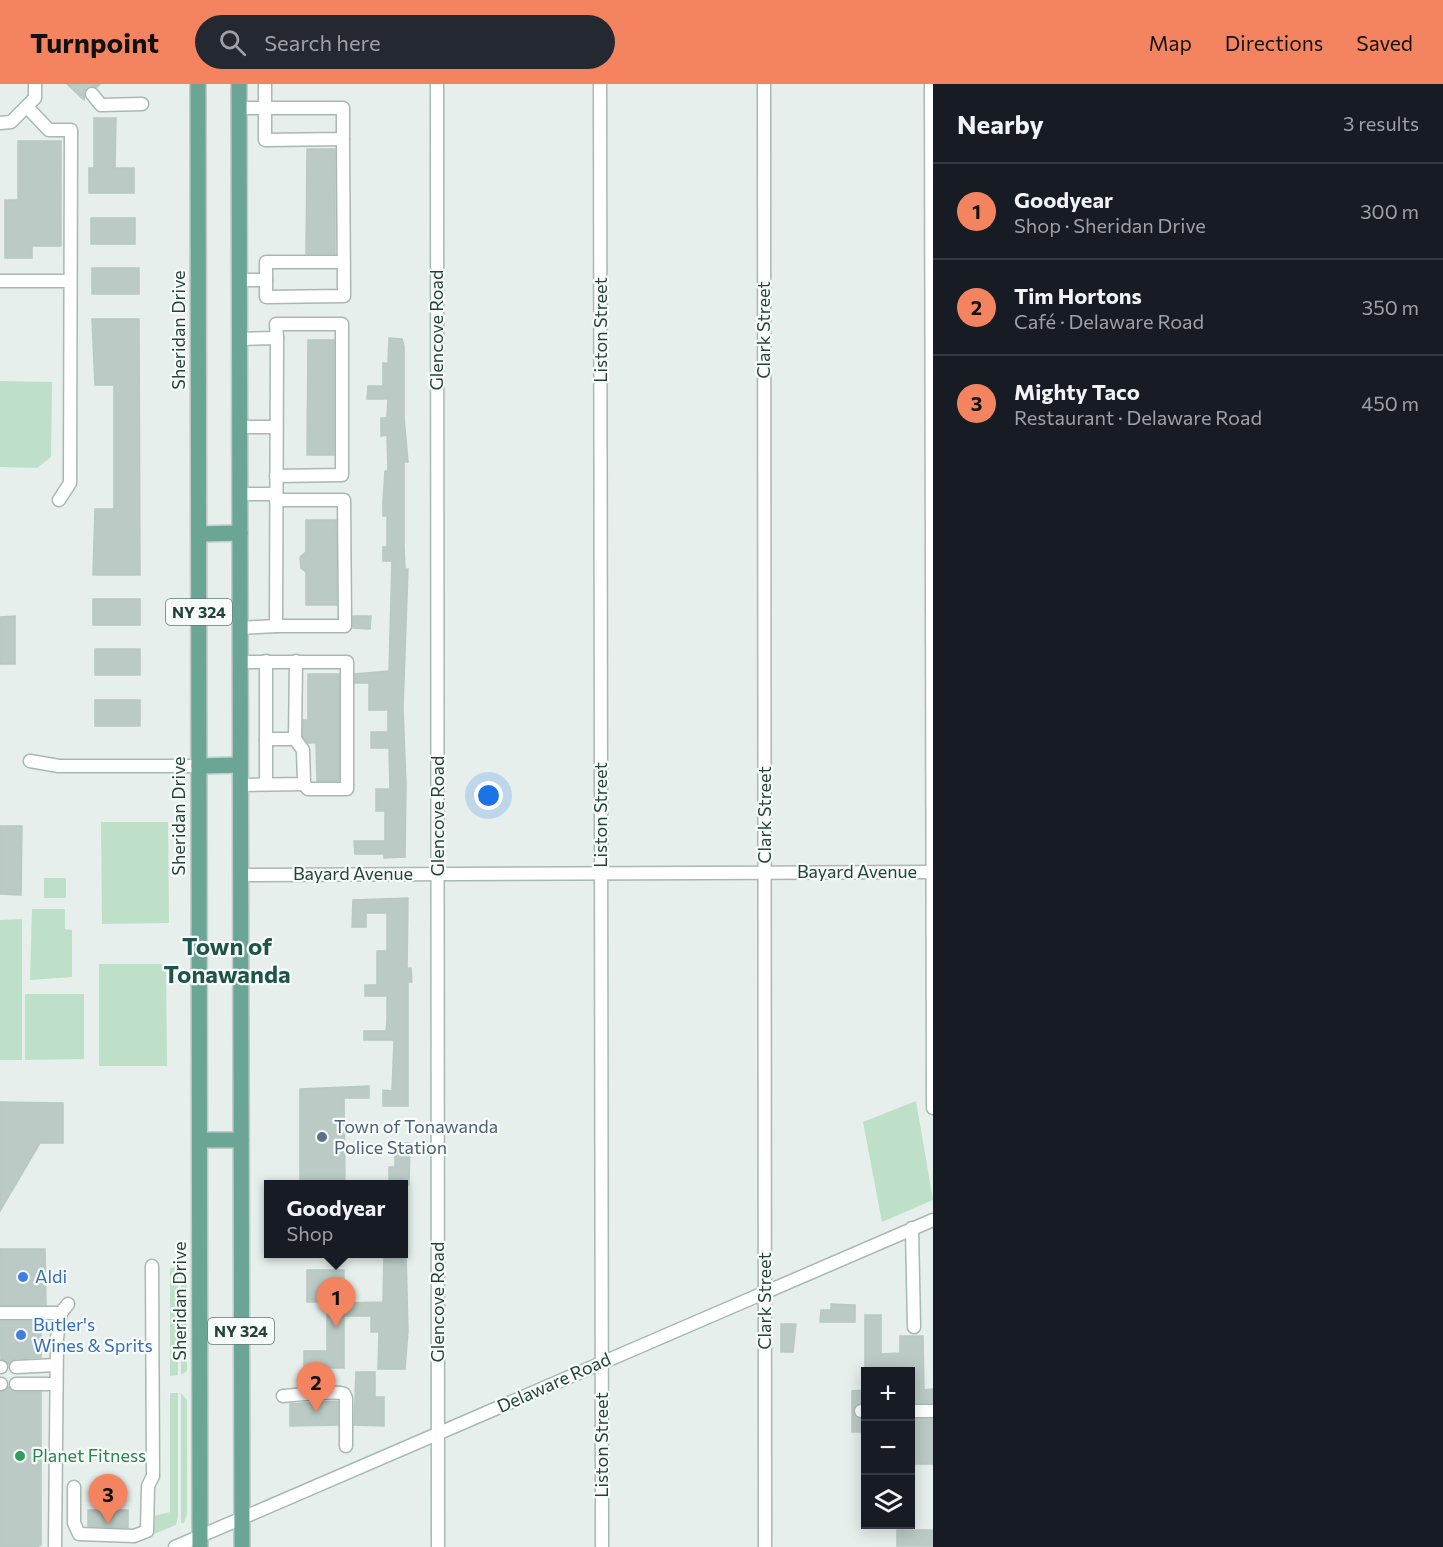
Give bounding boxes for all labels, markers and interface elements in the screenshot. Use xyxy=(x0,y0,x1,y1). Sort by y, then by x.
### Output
search box xyxy=(195,15,615,69)
text: Turnpoint xyxy=(30,25,159,59)
icon: search xyxy=(216,26,249,59)
text: Search here xyxy=(264,29,381,56)
text: Map xyxy=(1149,30,1192,55)
text: Directions xyxy=(1225,30,1323,55)
text: Saved xyxy=(1356,30,1413,55)
text: Nearby xyxy=(957,108,1044,139)
text: 3 results xyxy=(1343,111,1419,135)
text: Goodyear xyxy=(1014,186,1113,213)
text: 1 xyxy=(972,199,981,223)
text: 300 m xyxy=(1360,199,1419,223)
text: Shop · Sheridan Drive xyxy=(1014,213,1206,237)
street label: Sheridan Drive xyxy=(167,270,189,390)
street label: Glencove Road xyxy=(425,270,447,390)
street label: Liston Street xyxy=(589,277,611,383)
street label: Clark Street xyxy=(752,281,774,379)
text: Tim Hortons xyxy=(1014,282,1142,309)
text: 2 xyxy=(971,295,982,319)
text: 350 m xyxy=(1362,295,1419,319)
text: Café · Delaware Road xyxy=(1014,309,1204,333)
text: Mighty Taco xyxy=(1014,378,1140,405)
text: 3 xyxy=(971,391,982,415)
text: 450 m xyxy=(1361,391,1419,415)
text: Restaurant · Delaware Road xyxy=(1014,405,1262,429)
road number: NY 324 xyxy=(166,599,232,625)
street label: Sheridan Drive xyxy=(167,756,189,876)
street label: Glencove Road xyxy=(426,756,448,876)
street label: Liston Street xyxy=(589,762,611,868)
street label: Clark Street xyxy=(753,766,775,864)
your location xyxy=(474,781,503,810)
street label: Bayard Avenue xyxy=(797,860,917,882)
street label: Bayard Avenue xyxy=(293,862,413,884)
district label: Town of Tonawanda xyxy=(163,931,291,988)
place label: Town of Tonawanda Police Station xyxy=(334,1115,498,1158)
marker: Town of Tonawanda Police Station xyxy=(315,1130,329,1144)
popup xyxy=(264,1180,408,1258)
text: Goodyear xyxy=(286,1194,386,1221)
text: Shop xyxy=(286,1221,333,1245)
street label: Sheridan Drive xyxy=(168,1241,190,1361)
street label: Glencove Road xyxy=(426,1242,448,1362)
street label: Clark Street xyxy=(753,1252,775,1350)
place label: Aldi xyxy=(35,1265,67,1287)
marker: Aldi xyxy=(16,1270,30,1284)
pin: 1 xyxy=(316,1278,356,1327)
place label: Butler's Wines & Sprits xyxy=(33,1313,153,1356)
road number: NY 324 xyxy=(208,1318,274,1344)
marker: Butler's Wines & Sprits xyxy=(14,1328,28,1342)
street label: Delaware Road xyxy=(493,1347,614,1417)
pin: 2 xyxy=(296,1362,336,1412)
map controls xyxy=(861,1367,915,1529)
button: + xyxy=(861,1367,915,1421)
street label: Liston Street xyxy=(590,1392,612,1498)
button: − xyxy=(861,1421,915,1475)
place label: Planet Fitness xyxy=(32,1444,146,1466)
marker: Planet Fitness xyxy=(13,1449,27,1463)
pin: 3 xyxy=(88,1474,128,1524)
button: layers xyxy=(861,1475,915,1529)

